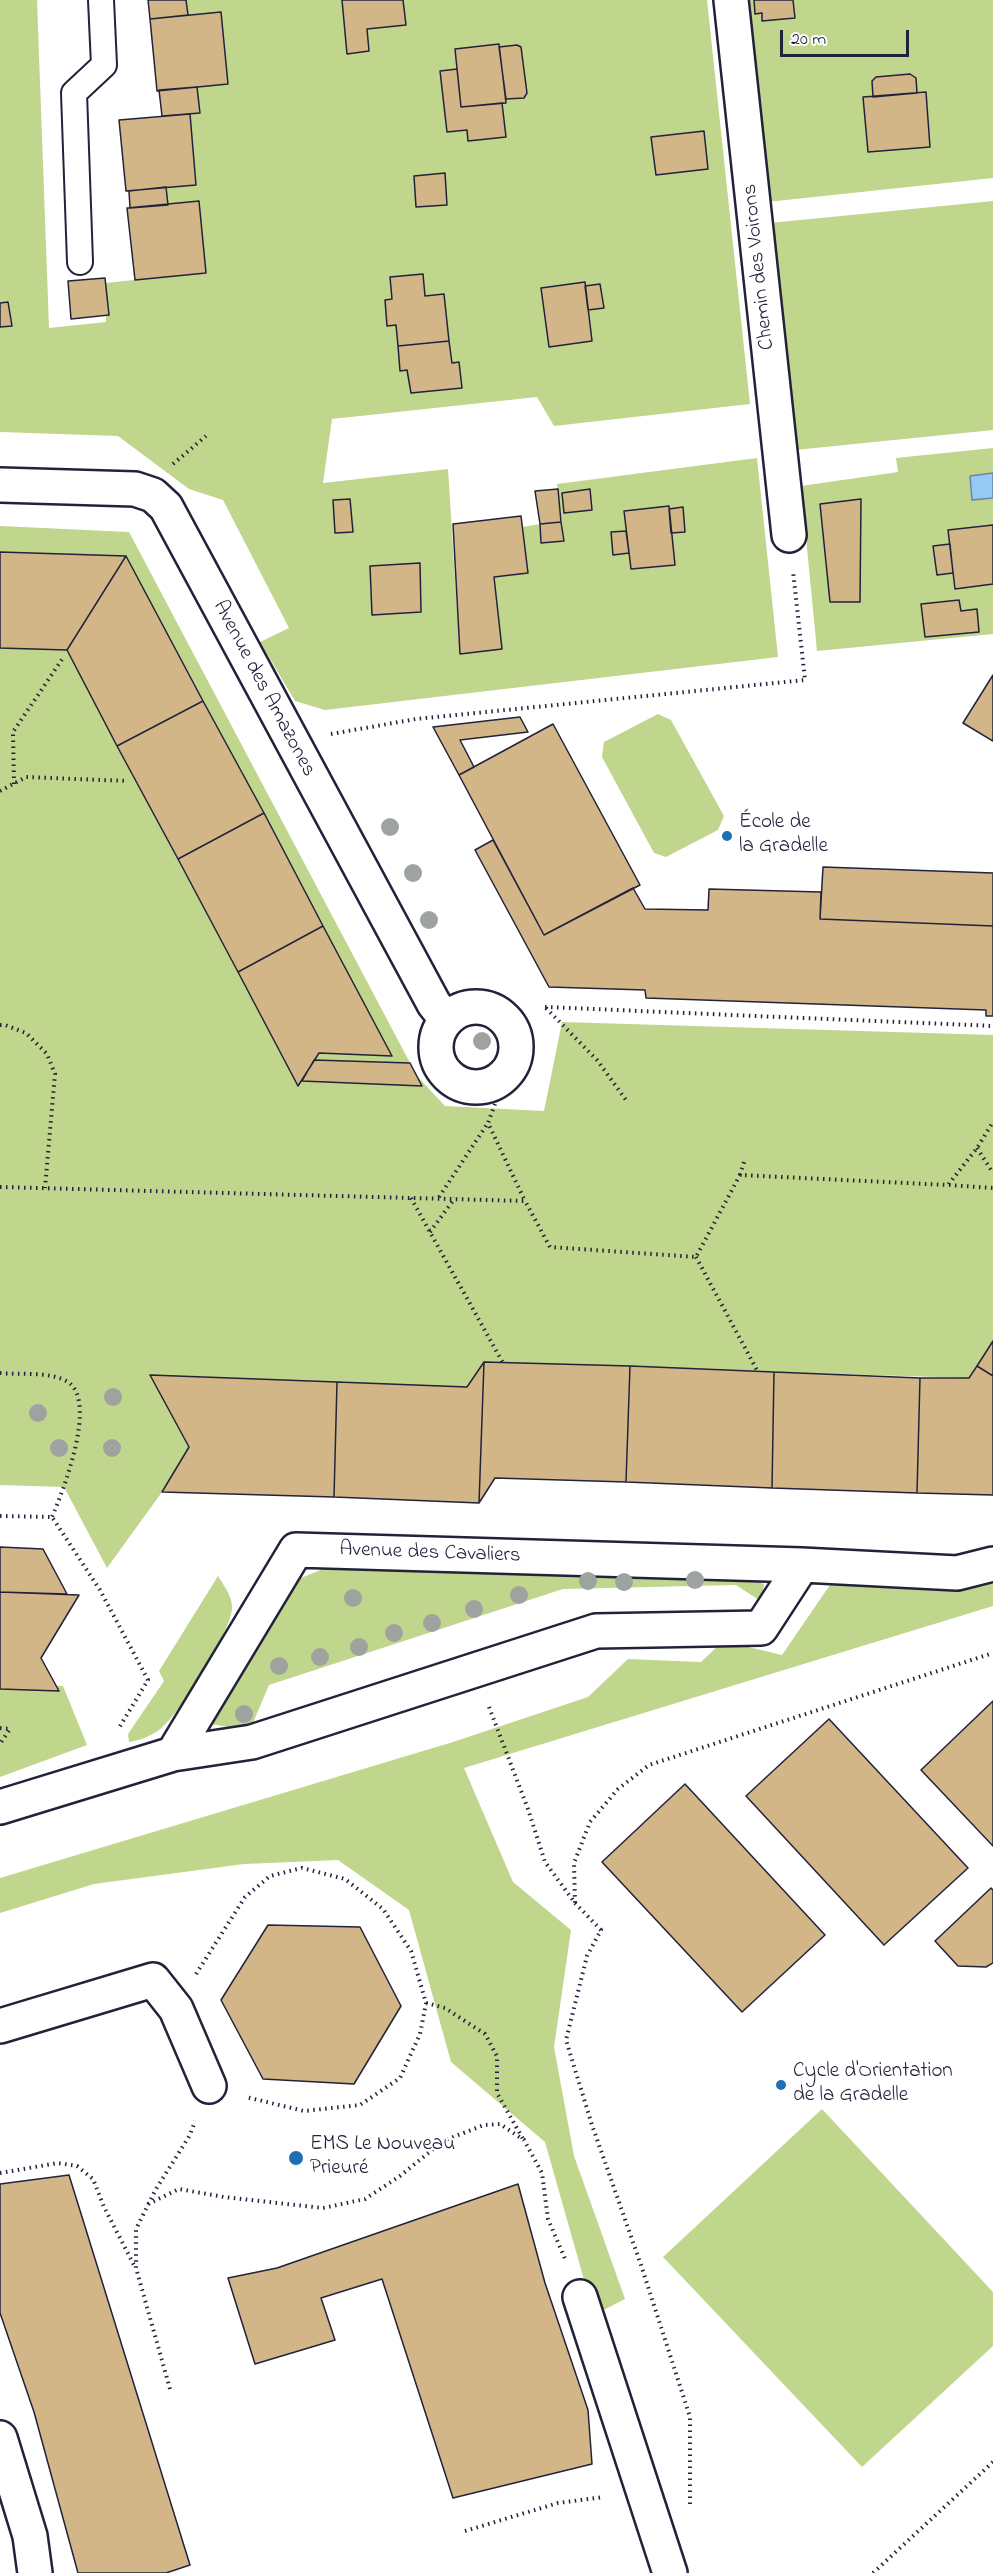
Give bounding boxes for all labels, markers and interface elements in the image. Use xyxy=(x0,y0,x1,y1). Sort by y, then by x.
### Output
scale bar xyxy=(783,18,912,56)
text: 20 m xyxy=(791,27,826,53)
street label: Chemin des Voirons xyxy=(739,183,781,351)
street label: Avenue des Amazones xyxy=(206,597,320,781)
place label: École de la Gradelle xyxy=(739,811,828,861)
marker: École de la Gradelle xyxy=(720,829,734,843)
street label: Avenue des Cavaliers xyxy=(339,1538,521,1570)
place label: Cycle d'Orientation de la Gradelle xyxy=(793,2060,953,2110)
marker: Cycle d'Orientation de la Gradelle xyxy=(774,2078,788,2092)
place label: EMS Le Nouveau Prieuré xyxy=(310,2133,455,2183)
marker: EMS Le Nouveau Prieuré xyxy=(287,2149,305,2167)

